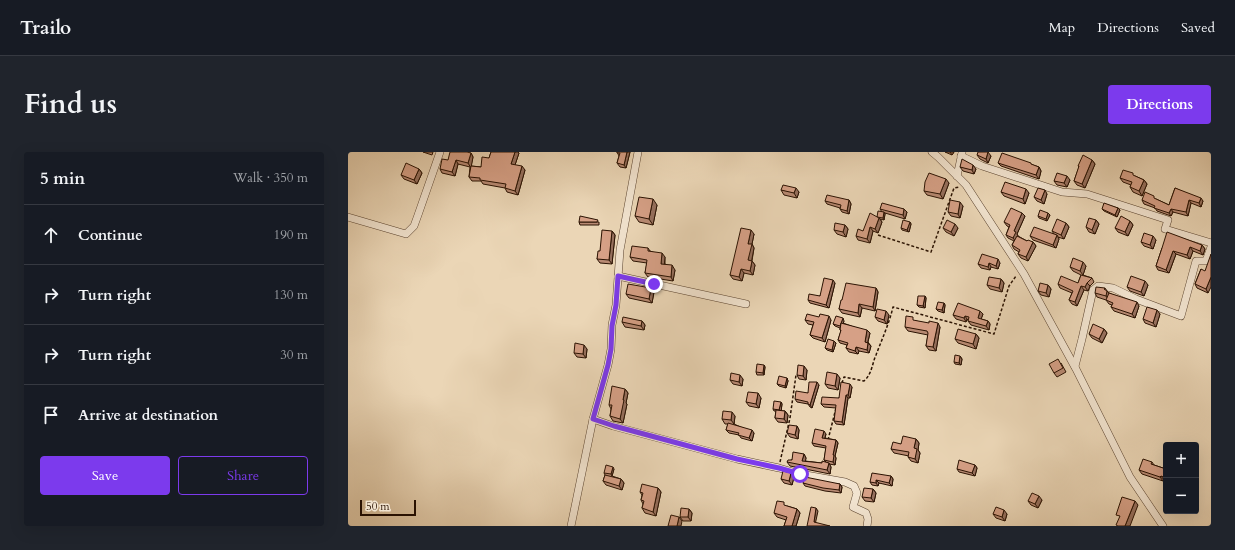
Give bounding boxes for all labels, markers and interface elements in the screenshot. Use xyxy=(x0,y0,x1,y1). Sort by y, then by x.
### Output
text: Trailo xyxy=(20,15,71,41)
text: Map xyxy=(1049,18,1075,37)
text: Directions xyxy=(1097,18,1159,37)
text: Saved xyxy=(1181,18,1215,37)
text: Find us xyxy=(24,85,117,123)
button: Directions xyxy=(1108,85,1211,124)
text: 5 min xyxy=(40,167,85,190)
text: Walk · 350 m xyxy=(233,169,308,187)
icon: ahead xyxy=(40,224,62,246)
text: Continue xyxy=(78,225,143,245)
text: 190 m xyxy=(274,226,308,244)
route end xyxy=(645,275,663,293)
icon: right xyxy=(40,284,62,306)
text: Turn right xyxy=(78,285,151,305)
text: 130 m xyxy=(274,286,308,304)
icon: right xyxy=(40,344,62,366)
text: Turn right xyxy=(78,345,151,365)
text: 30 m xyxy=(280,346,308,364)
icon: arrive xyxy=(40,404,62,426)
text: Arrive at destination xyxy=(78,405,218,425)
map controls xyxy=(1163,442,1199,514)
button: + xyxy=(1163,442,1199,478)
button: Save xyxy=(40,456,170,495)
button: Share xyxy=(178,456,308,495)
route start xyxy=(791,465,809,483)
button: − xyxy=(1163,478,1199,514)
scale bar xyxy=(360,498,416,517)
text: 50 m xyxy=(366,499,390,514)

